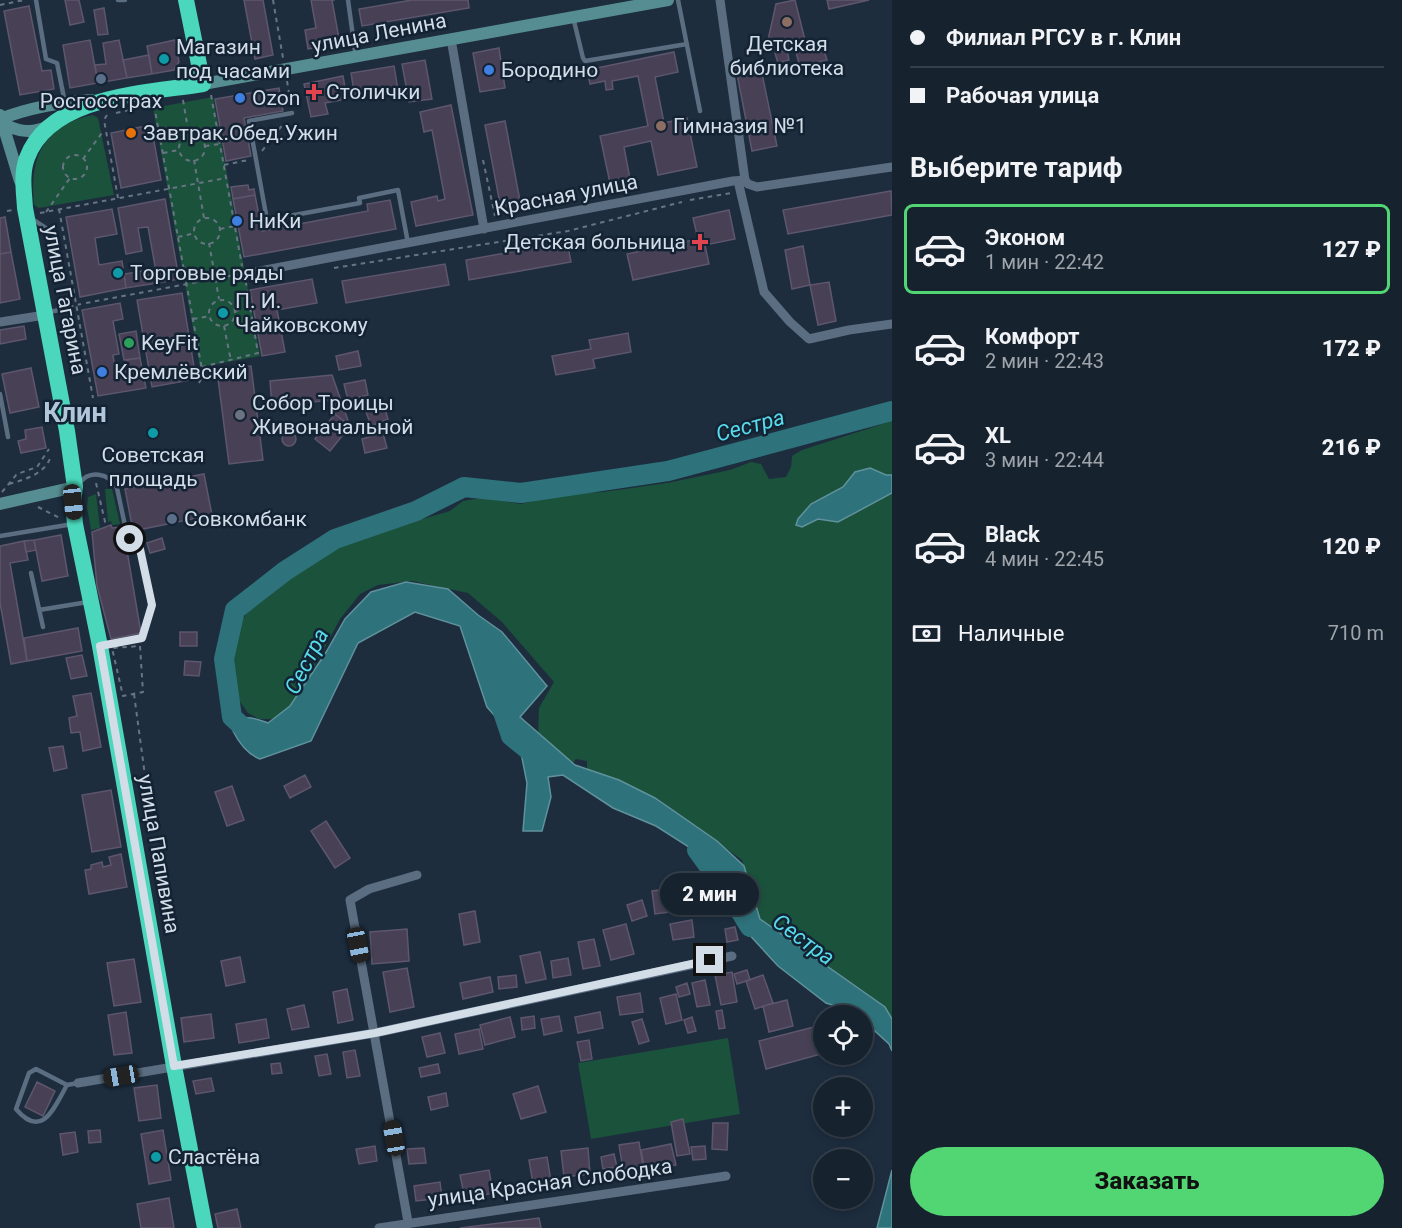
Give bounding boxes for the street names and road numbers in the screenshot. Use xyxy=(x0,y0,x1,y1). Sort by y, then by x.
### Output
street label: улица Ленина xyxy=(310,8,448,58)
street label: Красная улица xyxy=(492,169,640,221)
street label: улица Гагарина xyxy=(39,223,91,377)
street label: улица Папивина xyxy=(133,773,185,935)
street label: улица Красная Слободка xyxy=(426,1154,674,1212)

